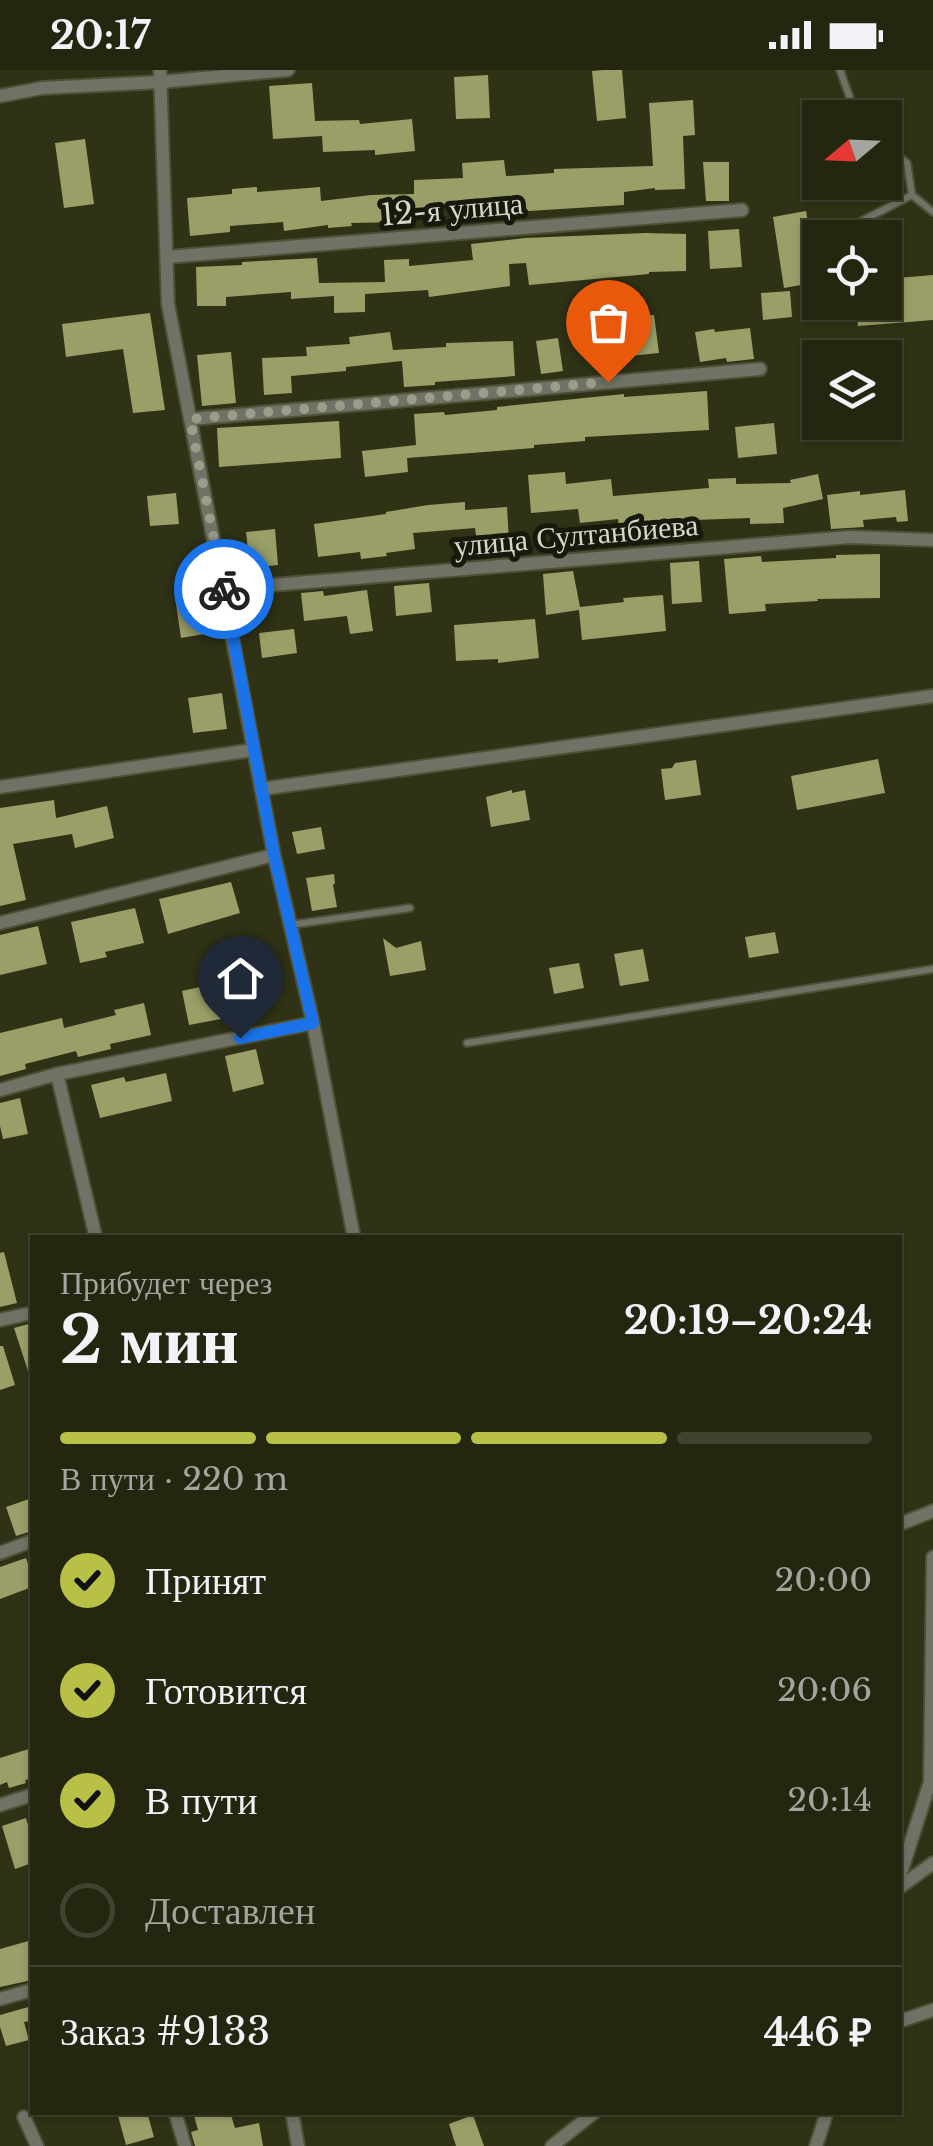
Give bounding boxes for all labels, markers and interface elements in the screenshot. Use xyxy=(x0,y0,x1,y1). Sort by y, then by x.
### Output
text: 20:17 xyxy=(50,12,150,59)
north arrow xyxy=(802,100,902,200)
map controls xyxy=(802,100,902,440)
street label: 12-я улица xyxy=(380,184,524,234)
button: locate xyxy=(802,220,902,320)
pin xyxy=(566,280,651,383)
icon: bag xyxy=(581,295,636,350)
button: layers xyxy=(802,340,902,440)
street label: улица Султанбиева xyxy=(452,506,700,564)
courier xyxy=(174,539,274,639)
icon: bike xyxy=(197,562,252,617)
pin xyxy=(198,936,283,1039)
icon: home xyxy=(213,951,268,1006)
text: Прибудет через xyxy=(60,1263,272,1303)
text: 20:19–20:24 xyxy=(624,1297,872,1344)
text: 2 мин xyxy=(60,1300,239,1381)
text: В пути · 220 m xyxy=(60,1459,288,1499)
icon: check xyxy=(60,1553,115,1608)
text: Принят xyxy=(145,1557,266,1604)
text: 20:00 xyxy=(775,1560,872,1600)
icon: check xyxy=(60,1663,115,1718)
text: Готовится xyxy=(145,1667,307,1714)
text: 20:06 xyxy=(777,1670,872,1710)
icon: check xyxy=(60,1773,115,1828)
text: В пути xyxy=(145,1777,258,1824)
text: 20:14 xyxy=(787,1780,872,1820)
text: Доставлен xyxy=(145,1887,315,1934)
text: Заказ #9133 xyxy=(60,2008,270,2055)
text: 446 ₽ xyxy=(764,2009,872,2056)

